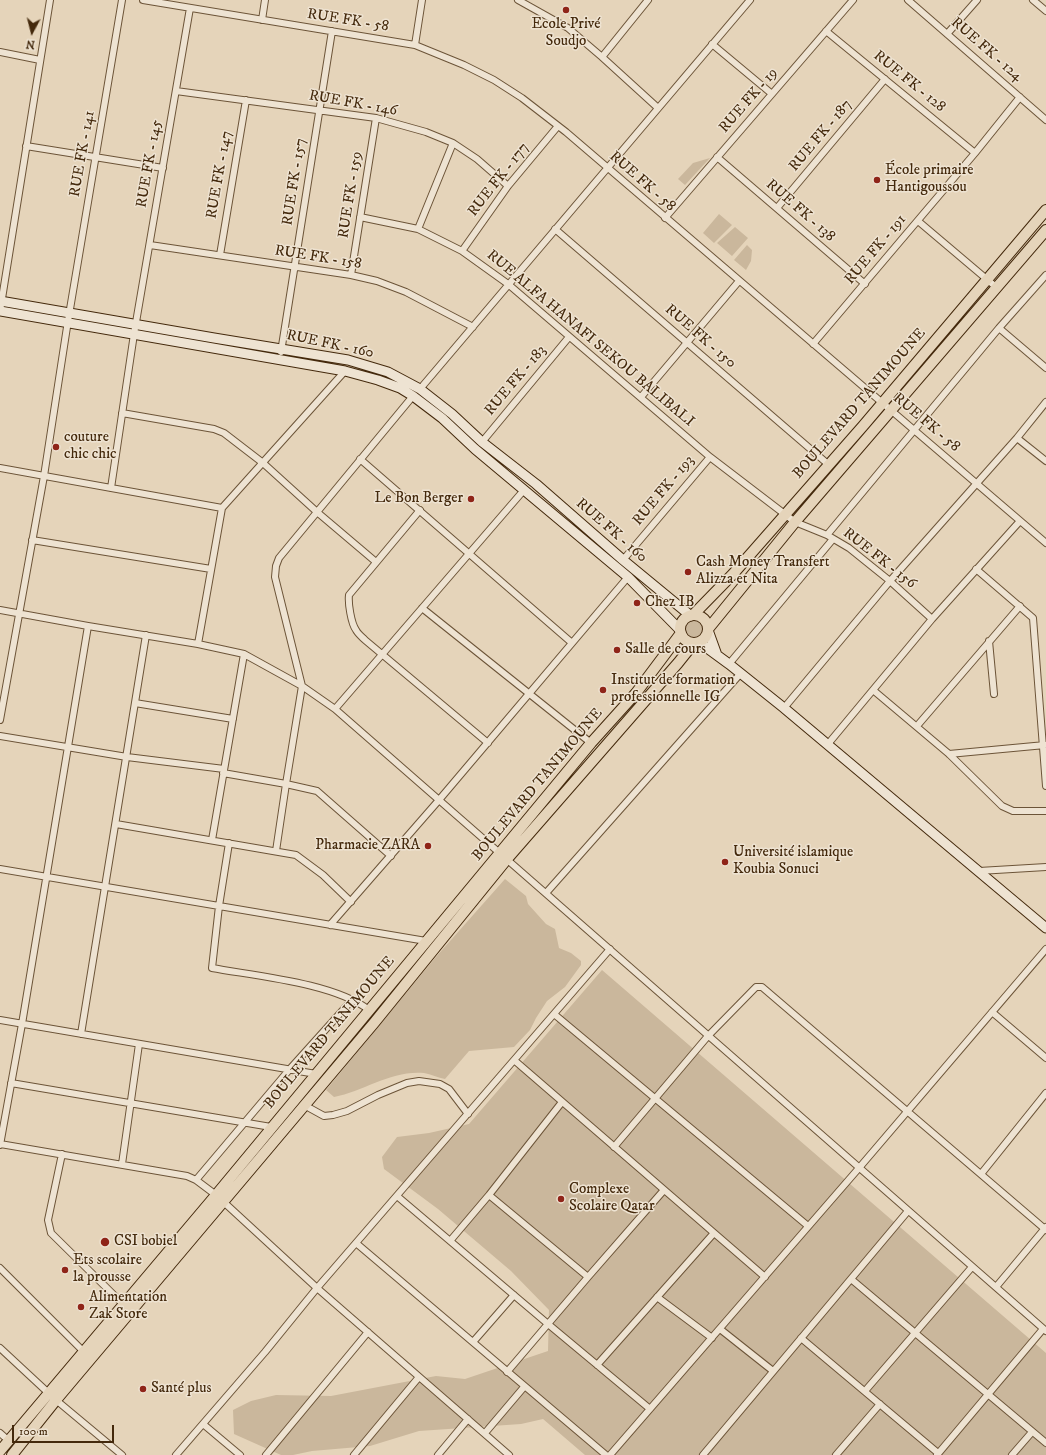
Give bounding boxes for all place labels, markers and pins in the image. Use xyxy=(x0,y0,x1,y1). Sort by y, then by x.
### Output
marker: Ecole Privé Soudjo xyxy=(561,5,571,15)
place label: Ecole Privé Soudjo xyxy=(531,16,601,51)
place label: École primaire Hantigoussou xyxy=(885,162,973,197)
marker: École primaire Hantigoussou xyxy=(872,175,882,185)
place label: couture chic chic xyxy=(64,429,117,464)
marker: couture chic chic xyxy=(51,442,61,452)
place label: Le Bon Berger xyxy=(375,490,463,508)
marker: Le Bon Berger xyxy=(466,494,476,504)
place label: Cash Money Transfert Alizza et Nita xyxy=(696,554,829,589)
marker: Cash Money Transfert Alizza et Nita xyxy=(683,567,693,577)
place label: Chez IB xyxy=(645,594,694,612)
marker: Chez IB xyxy=(632,598,642,608)
place label: Salle de cours xyxy=(625,641,706,659)
marker: Salle de cours xyxy=(612,645,622,655)
place label: Institut de formation professionnelle IG xyxy=(611,672,735,707)
marker: Institut de formation professionnelle IG xyxy=(598,685,608,695)
place label: Pharmacie ZARA xyxy=(315,837,420,855)
marker: Pharmacie ZARA xyxy=(423,841,433,851)
place label: Université islamique Koubia Sonuci xyxy=(733,844,853,879)
marker: Université islamique Koubia Sonuci xyxy=(720,857,730,867)
place label: Complexe Scolaire Qatar xyxy=(569,1181,655,1216)
marker: Complexe Scolaire Qatar xyxy=(556,1194,566,1204)
place label: CSI bobiel xyxy=(114,1233,177,1251)
marker: CSI bobiel xyxy=(99,1236,111,1248)
place label: Ets scolaire la prousse xyxy=(73,1252,142,1287)
marker: Ets scolaire la prousse xyxy=(60,1265,70,1275)
place label: Alimentation Zak Store xyxy=(89,1289,167,1324)
marker: Alimentation Zak Store xyxy=(76,1302,86,1312)
place label: Santé plus xyxy=(151,1380,211,1398)
marker: Santé plus xyxy=(138,1384,148,1394)

